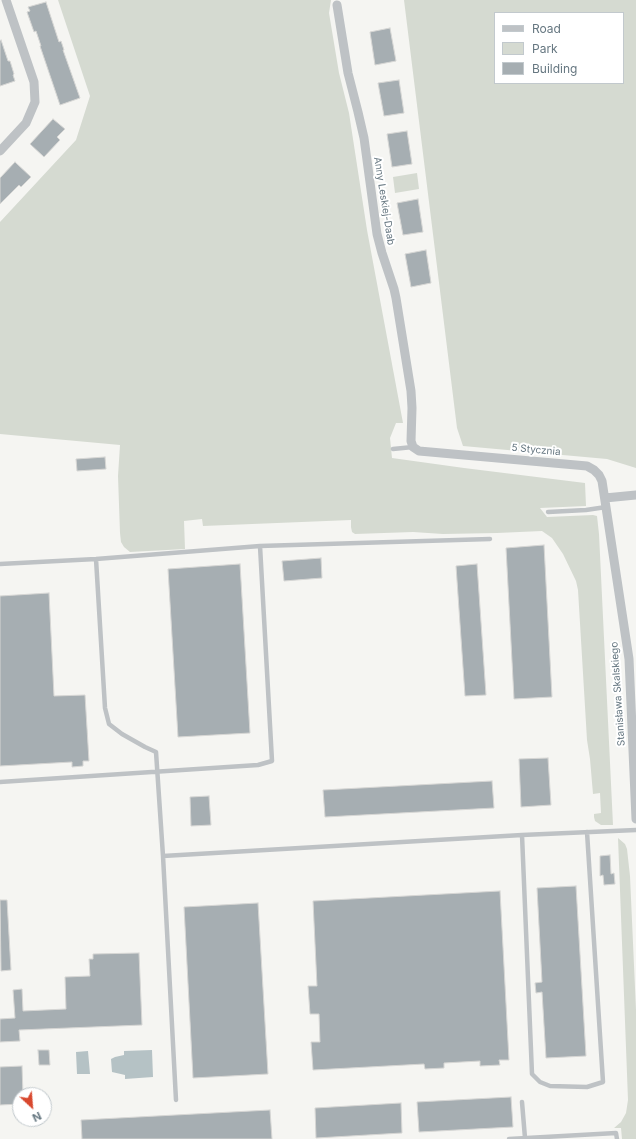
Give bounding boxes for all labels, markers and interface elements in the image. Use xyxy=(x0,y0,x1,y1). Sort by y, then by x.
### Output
legend xyxy=(494,12,624,84)
text: Road xyxy=(532,21,561,36)
text: Park xyxy=(532,41,558,56)
text: Building xyxy=(532,61,577,76)
street label: Anny Leskiej-Daab xyxy=(371,156,397,246)
street label: 5 Stycznia xyxy=(511,442,561,458)
street label: Stanisława Skalskiego xyxy=(608,641,628,747)
north arrow xyxy=(12,1087,52,1127)
text: N xyxy=(30,1109,44,1125)

